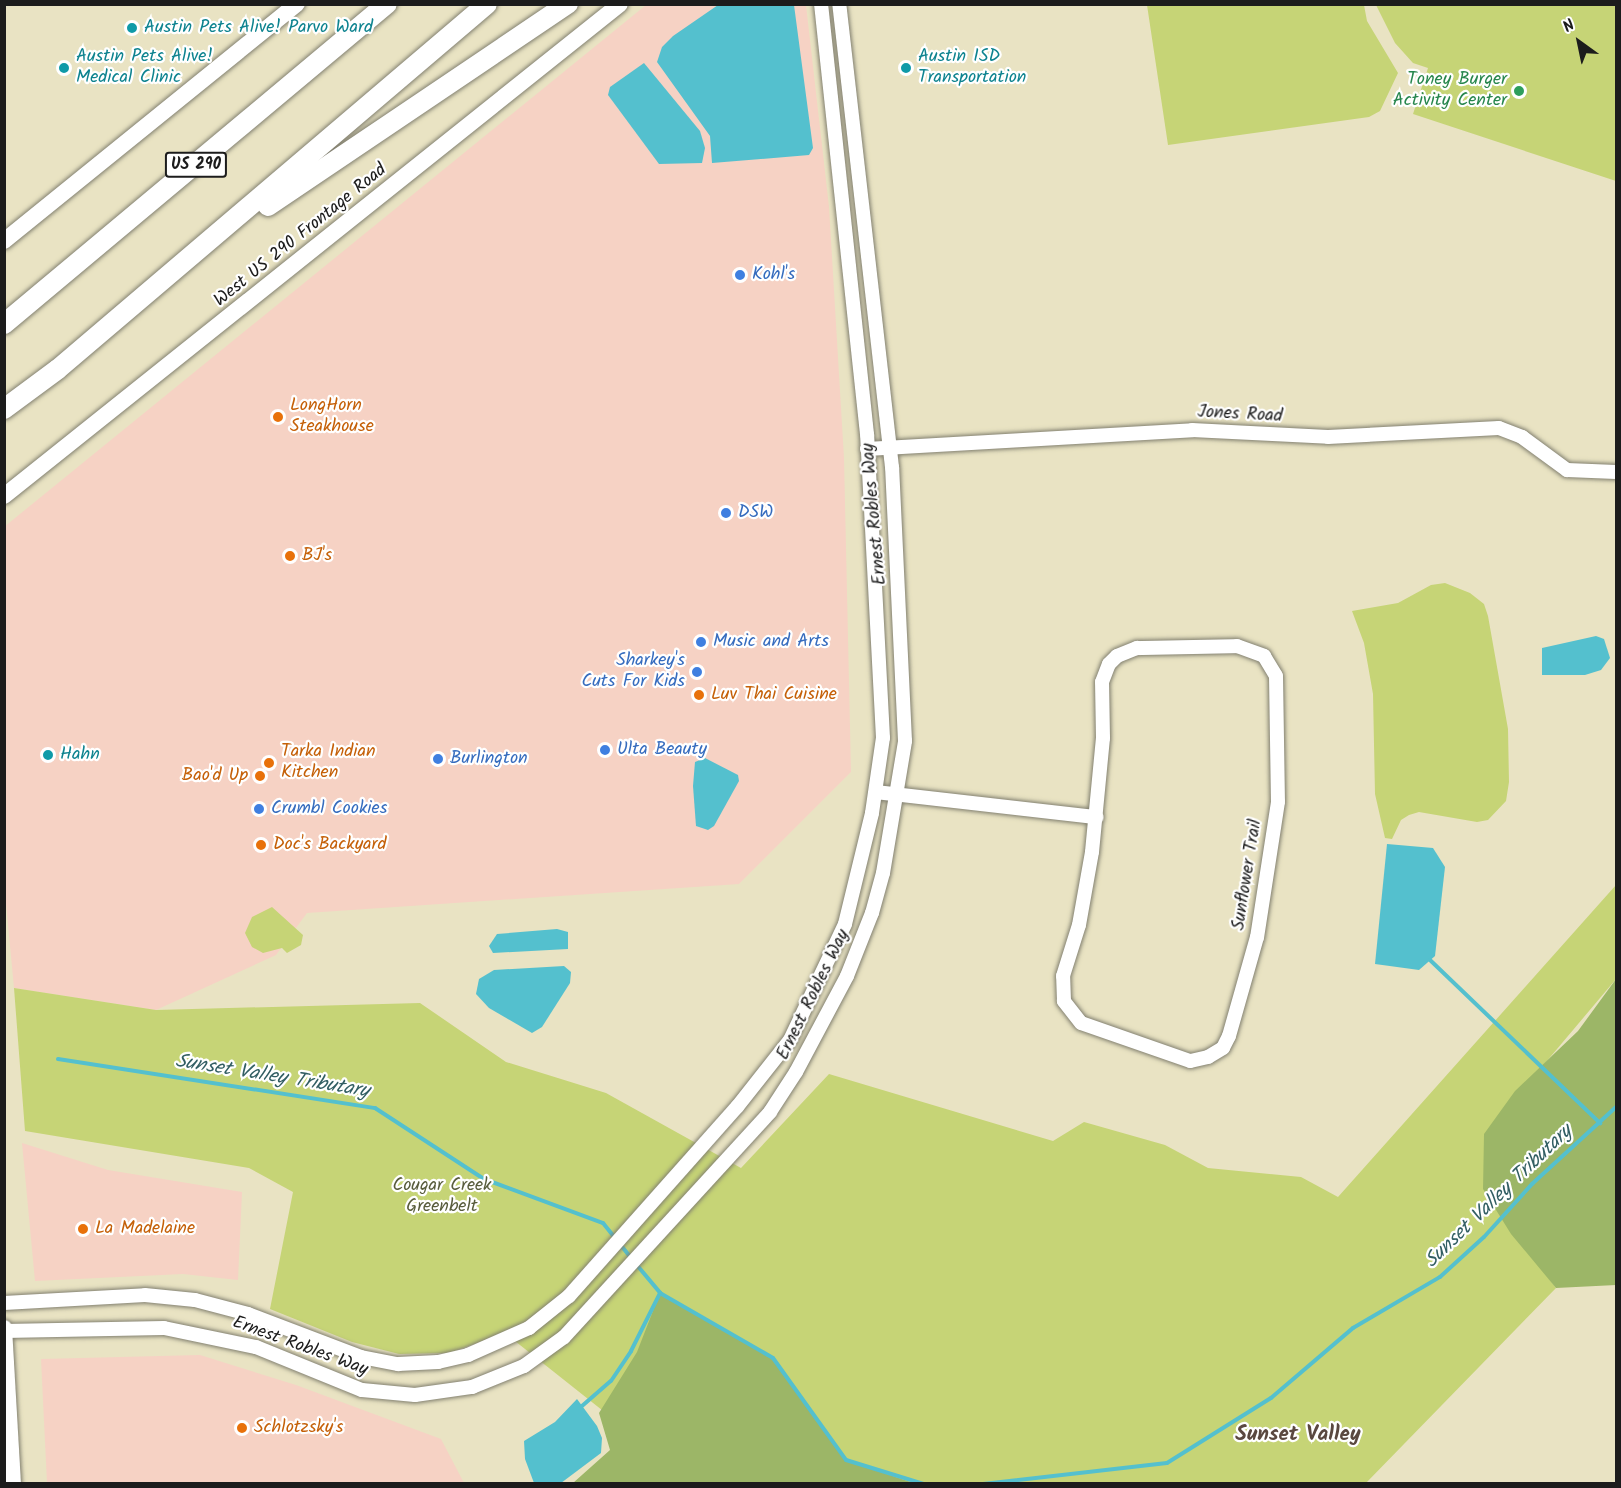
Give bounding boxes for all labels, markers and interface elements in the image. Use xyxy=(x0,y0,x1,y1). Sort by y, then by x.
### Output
north arrow xyxy=(1549,12,1609,72)
text: N xyxy=(1558,13,1580,40)
place label: Austin Pets Alive! Parvo Ward xyxy=(144,17,373,39)
marker: Austin Pets Alive! Parvo Ward xyxy=(125,21,139,35)
place label: Austin Pets Alive! Medical Clinic xyxy=(76,47,213,90)
place label: Austin ISD Transportation xyxy=(918,47,1026,90)
marker: Austin Pets Alive! Medical Clinic xyxy=(57,61,71,75)
marker: Austin ISD Transportation xyxy=(899,61,913,75)
place label: Toney Burger Activity Center xyxy=(1393,70,1507,112)
marker: Toney Burger Activity Center xyxy=(1512,84,1526,98)
road number: US 290 xyxy=(164,152,228,178)
street label: West US 290 Frontage Road xyxy=(210,160,392,312)
place label: Kohl's xyxy=(752,264,795,286)
marker: Kohl's xyxy=(733,268,747,282)
place label: LongHorn Steakhouse xyxy=(290,396,374,438)
street label: Jones Road xyxy=(1197,402,1283,428)
marker: LongHorn Steakhouse xyxy=(271,410,285,424)
street label: Ernest Robles Way xyxy=(858,442,892,586)
place label: DSW xyxy=(738,502,773,524)
marker: DSW xyxy=(719,506,733,520)
place label: BJ's xyxy=(302,545,332,567)
marker: BJ's xyxy=(283,549,297,563)
place label: Music and Arts xyxy=(713,631,829,653)
marker: Music and Arts xyxy=(694,635,708,649)
place label: Sharkey's Cuts For Kids xyxy=(581,651,685,694)
marker: Sharkey's Cuts For Kids xyxy=(690,665,704,679)
place label: Luv Thai Cuisine xyxy=(711,684,837,706)
marker: Luv Thai Cuisine xyxy=(692,688,706,702)
place label: Ulta Beauty xyxy=(617,739,707,761)
place label: Tarka Indian Kitchen xyxy=(281,742,376,784)
marker: Ulta Beauty xyxy=(598,743,612,757)
place label: Hahn xyxy=(60,744,100,766)
marker: Hahn xyxy=(41,748,55,762)
place label: Burlington xyxy=(450,748,528,770)
marker: Burlington xyxy=(431,752,445,766)
marker: Tarka Indian Kitchen xyxy=(262,756,276,770)
place label: Bao'd Up xyxy=(182,765,248,787)
marker: Bao'd Up xyxy=(253,769,267,783)
place label: Crumbl Cookies xyxy=(271,798,387,820)
marker: Crumbl Cookies xyxy=(252,802,266,816)
street label: Sunflower Trail xyxy=(1229,818,1267,932)
place label: Doc's Backyard xyxy=(273,834,386,856)
marker: Doc's Backyard xyxy=(254,838,268,852)
street label: Ernest Robles Way xyxy=(773,926,855,1064)
water label: Sunset Valley Tributary xyxy=(173,1050,371,1104)
water label: Sunset Valley Tributary xyxy=(1420,1120,1578,1274)
park label: Cougar Creek Greenbelt xyxy=(392,1176,492,1218)
place label: La Madelaine xyxy=(95,1218,195,1240)
marker: La Madelaine xyxy=(76,1222,90,1236)
street label: Ernest Robles Way xyxy=(229,1312,371,1382)
place label: Schlotzsky's xyxy=(254,1417,343,1439)
marker: Schlotzsky's xyxy=(235,1421,249,1435)
district label: Sunset Valley xyxy=(1235,1422,1361,1448)

